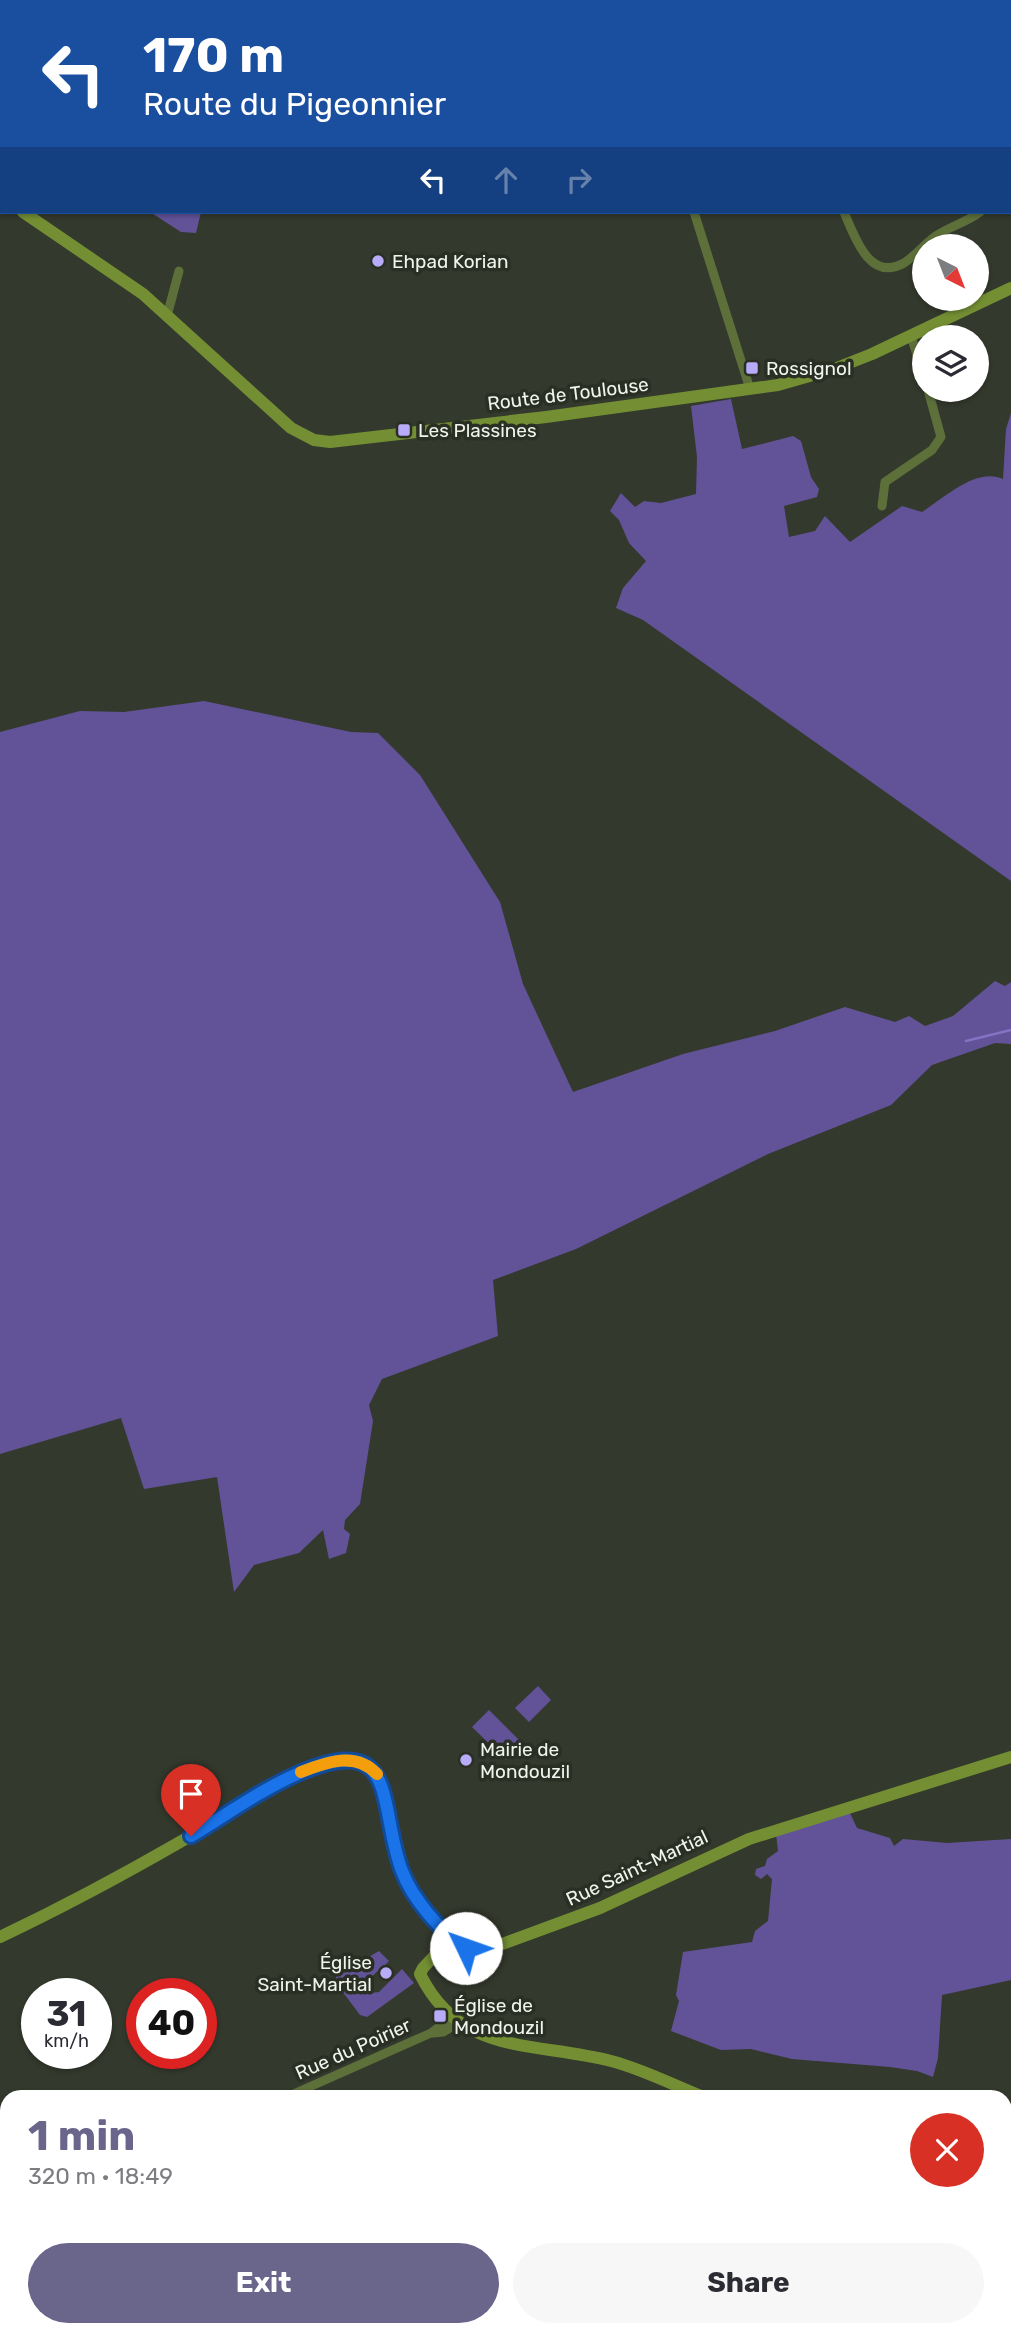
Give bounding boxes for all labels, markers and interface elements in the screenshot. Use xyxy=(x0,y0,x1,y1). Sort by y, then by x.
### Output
text: 170 m xyxy=(143,26,284,84)
icon: left xyxy=(28,28,119,119)
text: Route du Pigeonnier xyxy=(143,85,446,123)
icon: left xyxy=(414,161,452,199)
icon: ahead xyxy=(487,161,525,199)
icon: right xyxy=(560,161,598,199)
north arrow xyxy=(912,234,989,312)
map controls xyxy=(912,234,989,402)
place label: Ehpad Korian xyxy=(392,250,508,273)
marker: Ehpad Korian xyxy=(370,253,386,269)
button: layers xyxy=(912,325,989,402)
place label: Rossignol xyxy=(766,357,852,380)
marker: Rossignol xyxy=(744,360,760,376)
street label: Route de Toulouse xyxy=(486,373,650,415)
place label: Les Plassines xyxy=(418,419,537,442)
marker: Les Plassines xyxy=(396,422,412,438)
place label: Mairie de Mondouzil xyxy=(480,1738,570,1783)
marker: Mairie de Mondouzil xyxy=(458,1752,474,1768)
pin xyxy=(161,1764,221,1836)
icon: arrive xyxy=(172,1775,210,1813)
street label: Rue Saint-Martial xyxy=(562,1825,712,1911)
position arrow xyxy=(429,1911,503,1985)
place label: Église Saint-Martial xyxy=(257,1951,372,1996)
marker: Église Saint-Martial xyxy=(378,1965,394,1981)
speed limit sign: 40 xyxy=(126,1978,217,2069)
text: 31 xyxy=(47,1993,86,2035)
place label: Église de Mondouzil xyxy=(454,1994,544,2039)
marker: Église de Mondouzil xyxy=(432,2008,448,2024)
street label: Rue du Poirier xyxy=(292,2013,415,2085)
text: km/h xyxy=(44,2030,89,2052)
text: 1 min xyxy=(28,2111,135,2161)
button: close xyxy=(910,2113,984,2187)
text: 320 m · 18:49 xyxy=(28,2162,173,2190)
button: Exit xyxy=(28,2243,499,2323)
button: Share xyxy=(513,2243,984,2323)

